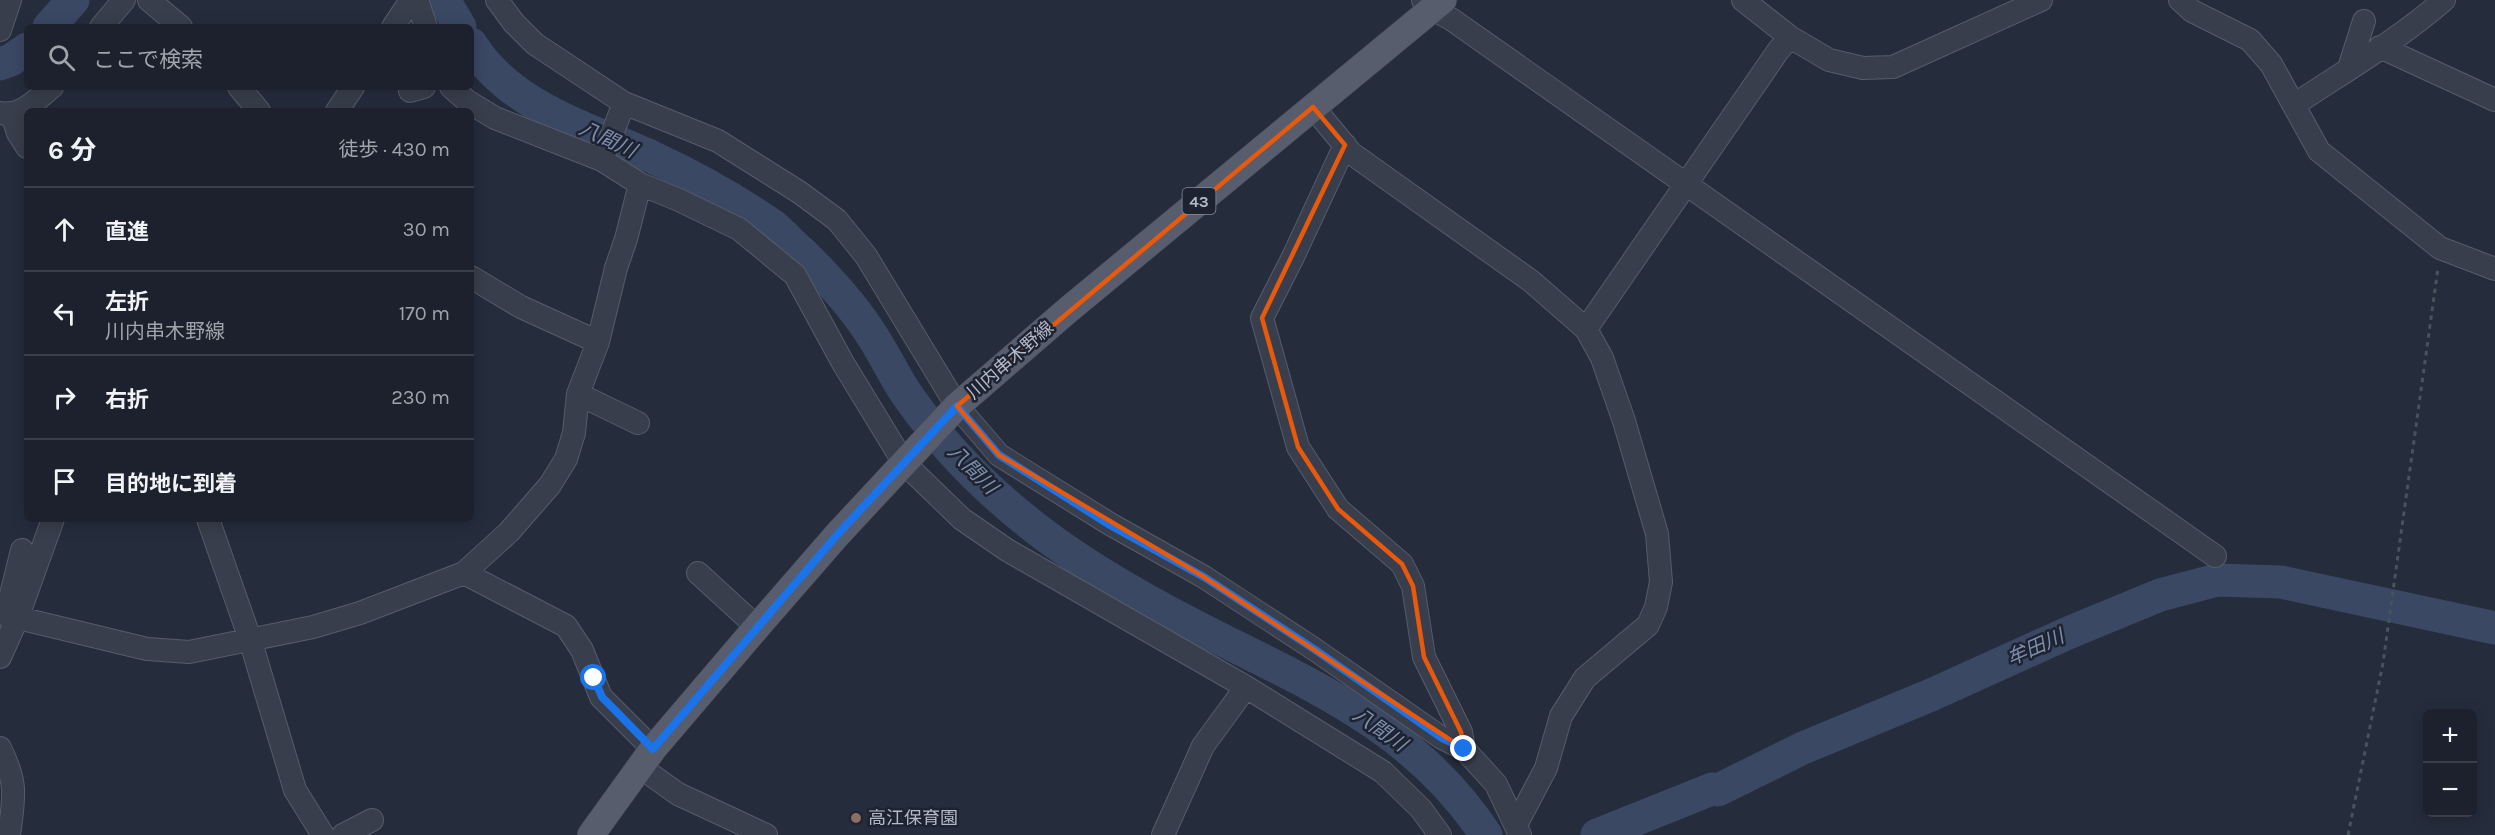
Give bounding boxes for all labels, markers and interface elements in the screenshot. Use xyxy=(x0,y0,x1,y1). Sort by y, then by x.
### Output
search box xyxy=(24,24,474,90)
icon: search xyxy=(45,41,78,74)
text: ここで検索 xyxy=(93,47,203,73)
water label: 八間川 xyxy=(576,116,642,163)
text: 6 分 xyxy=(48,135,96,166)
text: 徒歩 · 430 m xyxy=(339,138,450,161)
road number: 43 xyxy=(1182,188,1216,214)
icon: ahead xyxy=(48,213,81,246)
text: 30 m xyxy=(403,218,450,241)
text: 直進 xyxy=(105,219,149,245)
text: 左折 xyxy=(105,289,149,315)
icon: left xyxy=(48,297,81,330)
text: 170 m xyxy=(399,302,450,325)
street label: 川内串木野線 xyxy=(962,316,1058,404)
text: 川内串木野線 xyxy=(105,320,225,343)
icon: right xyxy=(48,381,81,414)
text: 230 m xyxy=(391,386,450,409)
text: 右折 xyxy=(105,387,149,413)
water label: 八間川 xyxy=(943,440,1003,500)
icon: arrive xyxy=(48,465,81,498)
text: 目的地に到着 xyxy=(105,471,237,497)
water label: 牟田川 xyxy=(2003,624,2069,670)
route start xyxy=(580,664,606,690)
water label: 八間川 xyxy=(1349,703,1413,757)
map controls xyxy=(2423,709,2477,817)
button: + xyxy=(2423,709,2477,763)
route end xyxy=(1450,735,1476,761)
button: − xyxy=(2423,763,2477,817)
place label: 高江保育園 xyxy=(868,807,958,829)
marker: 高江保育園 xyxy=(849,811,863,825)

